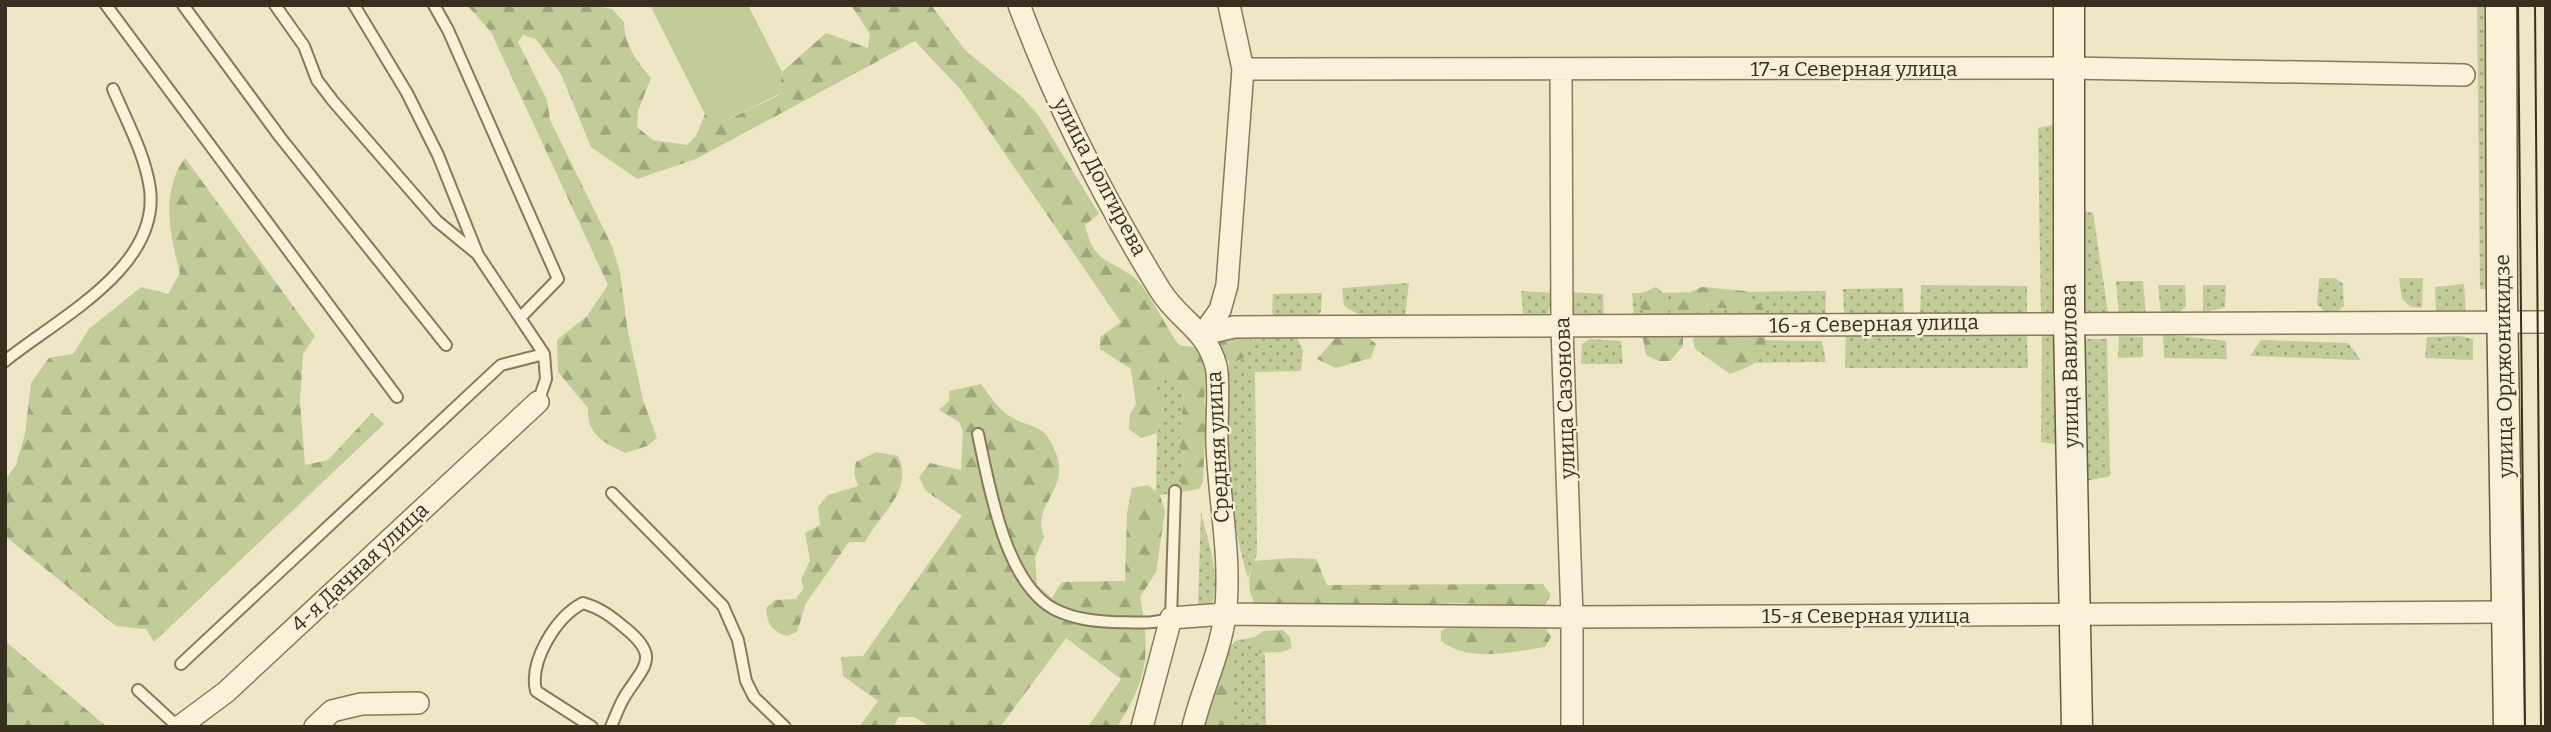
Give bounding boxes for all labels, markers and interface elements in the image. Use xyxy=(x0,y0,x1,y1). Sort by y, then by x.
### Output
street label: 17-я Северная улица xyxy=(1751,56,1958,82)
street label: улица Долгирева xyxy=(1047,93,1153,261)
street label: улица Орджоникидзе xyxy=(2489,254,2519,479)
street label: улица Вавилова xyxy=(2056,283,2084,449)
street label: 16-я Северная улица xyxy=(1769,309,1980,339)
street label: улица Сазонова xyxy=(1549,316,1581,480)
street label: Средняя улица xyxy=(1201,370,1235,524)
street label: 4-я Дачная улица xyxy=(286,496,434,637)
street label: 15-я Северная улица xyxy=(1762,603,1971,629)

